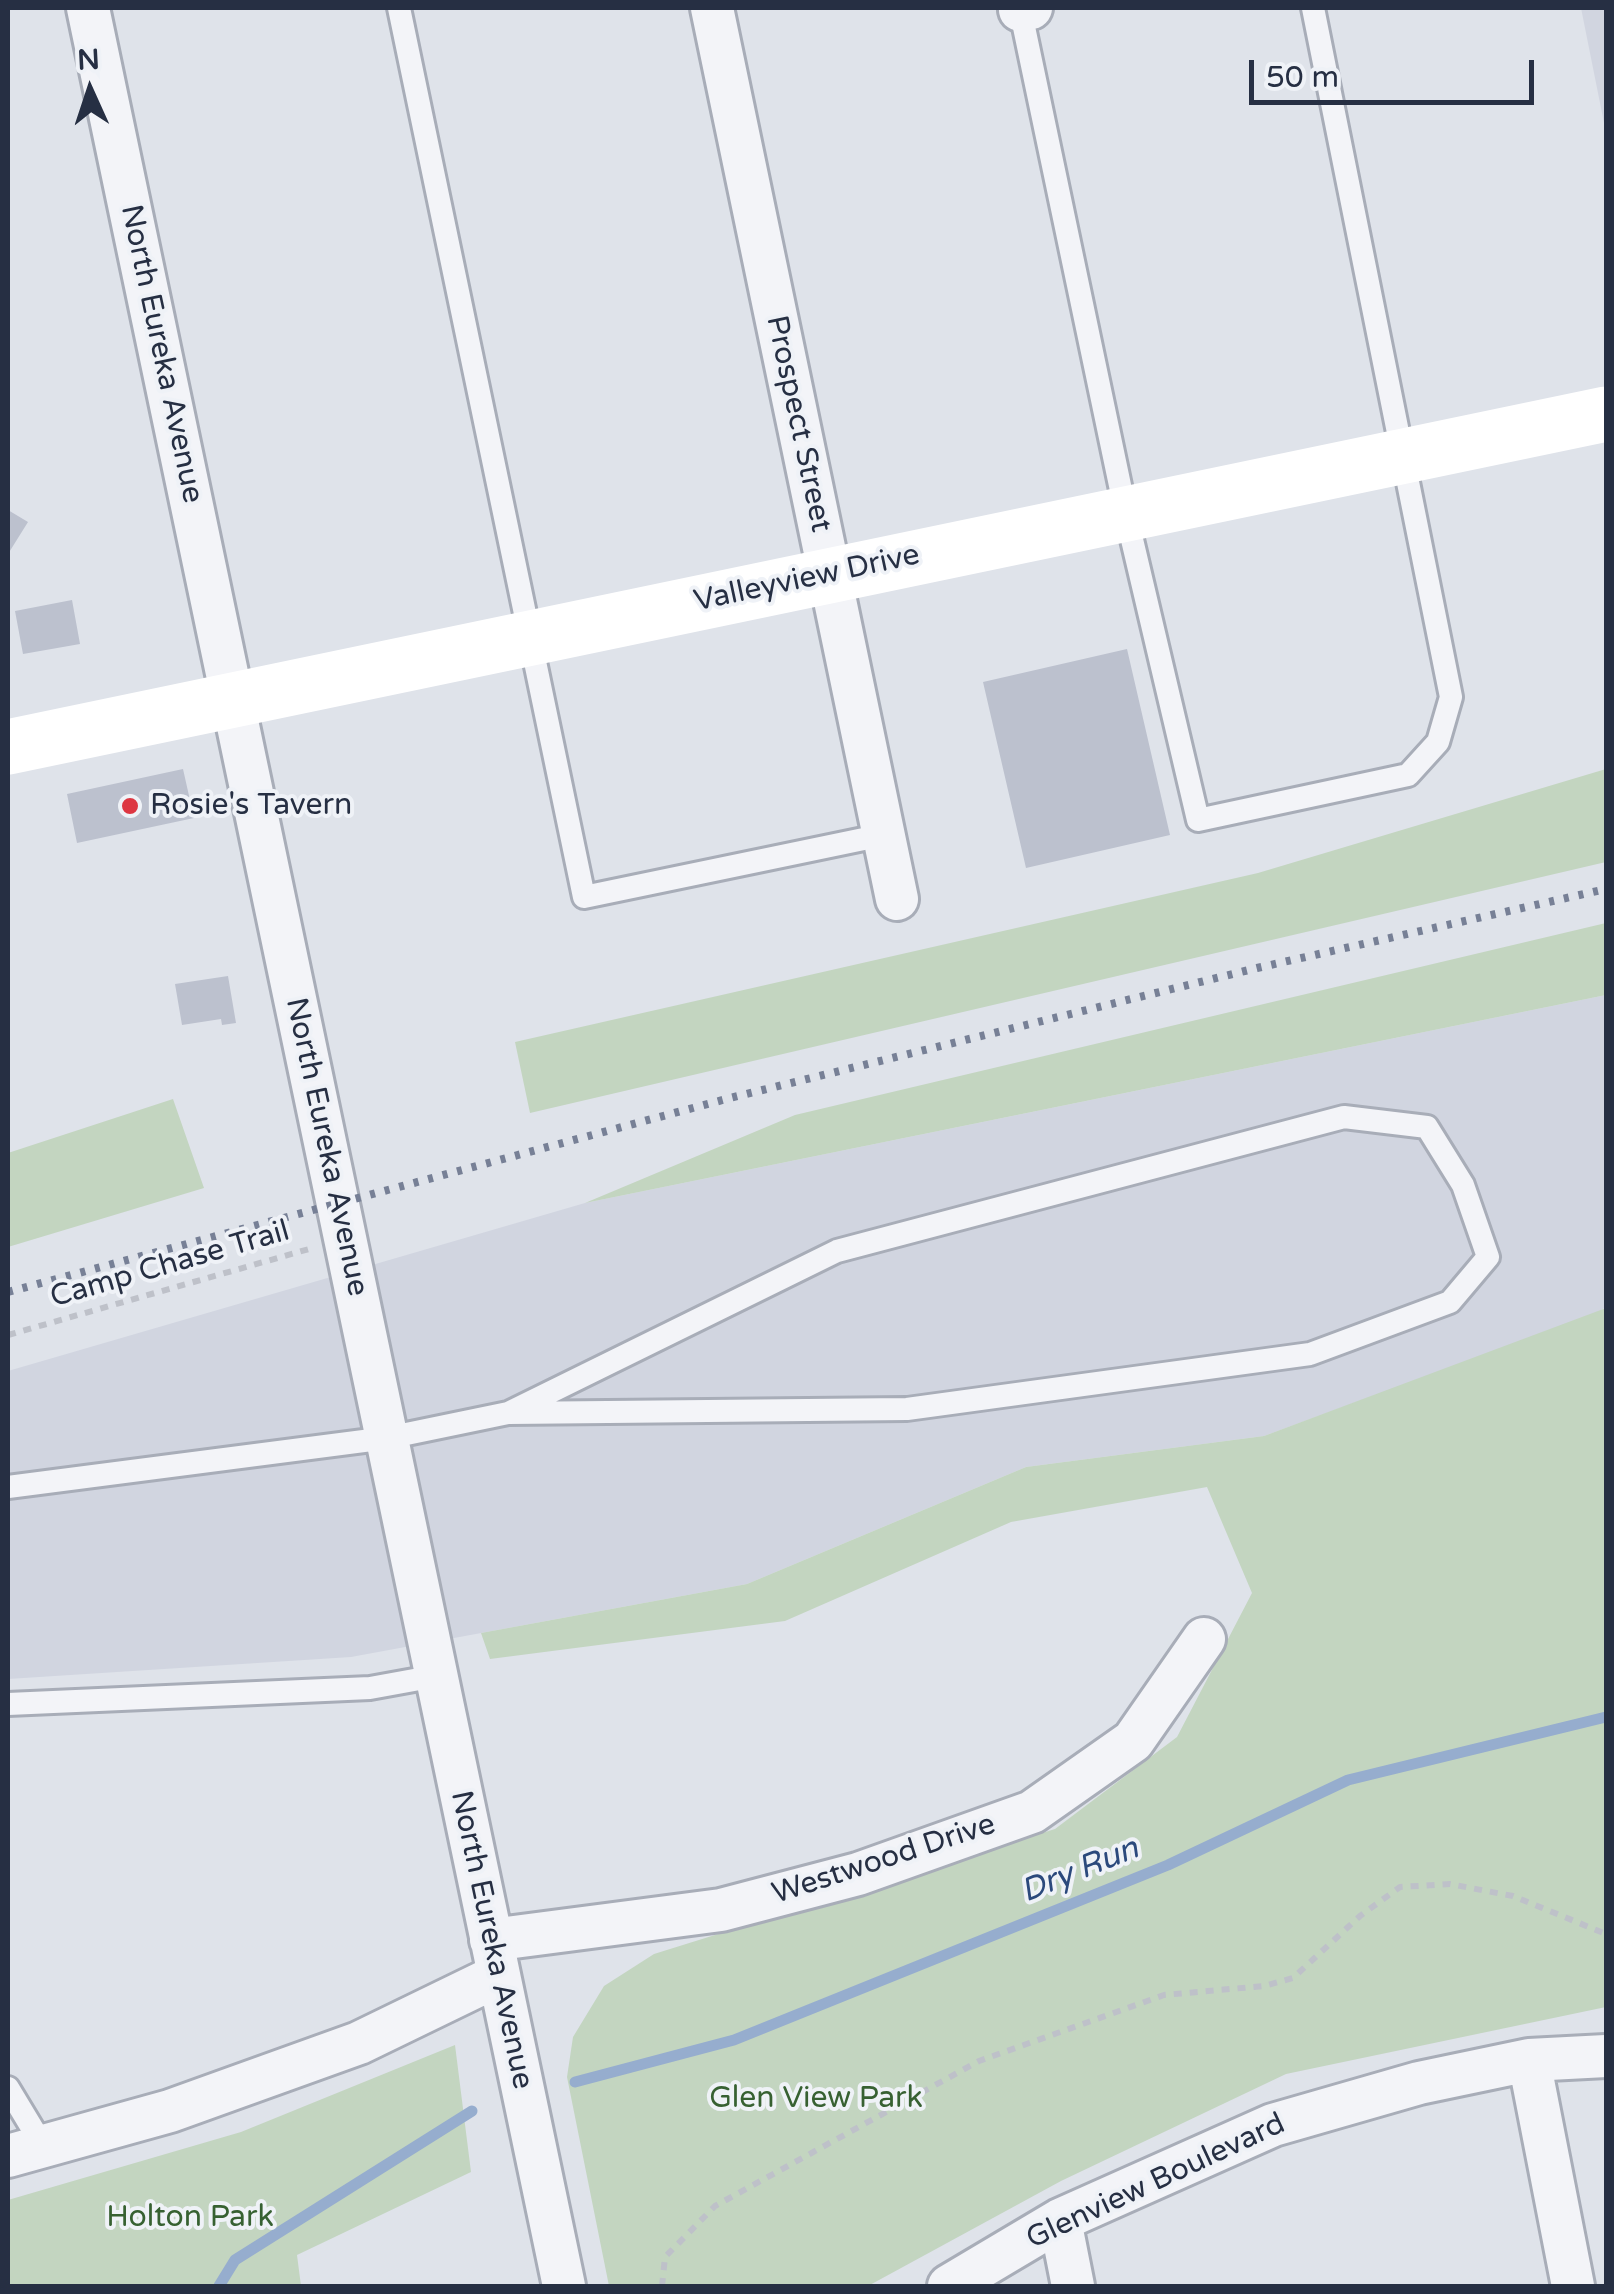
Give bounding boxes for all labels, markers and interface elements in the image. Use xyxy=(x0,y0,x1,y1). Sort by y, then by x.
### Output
north arrow xyxy=(40,40,140,140)
scale bar xyxy=(1254,40,1539,102)
text: N xyxy=(76,42,101,78)
text: 50 m xyxy=(1266,59,1339,96)
street label: North Eureka Avenue xyxy=(112,202,210,506)
street label: Prospect Street xyxy=(757,312,839,536)
street label: Valleyview Drive xyxy=(691,538,923,620)
place label: Rosie's Tavern xyxy=(150,788,352,824)
marker: Rosie's Tavern xyxy=(119,795,141,817)
street label: North Eureka Avenue xyxy=(277,995,375,1299)
street label: Camp Chase Trail xyxy=(46,1214,294,1316)
street label: North Eureka Avenue xyxy=(442,1788,540,2092)
street label: Westwood Drive xyxy=(768,1807,1000,1913)
water label: Dry Run xyxy=(1016,1830,1144,1912)
park label: Glen View Park xyxy=(709,2081,923,2117)
street label: Glenview Boulevard xyxy=(1021,2106,1291,2258)
park label: Holton Park xyxy=(106,2200,274,2236)

